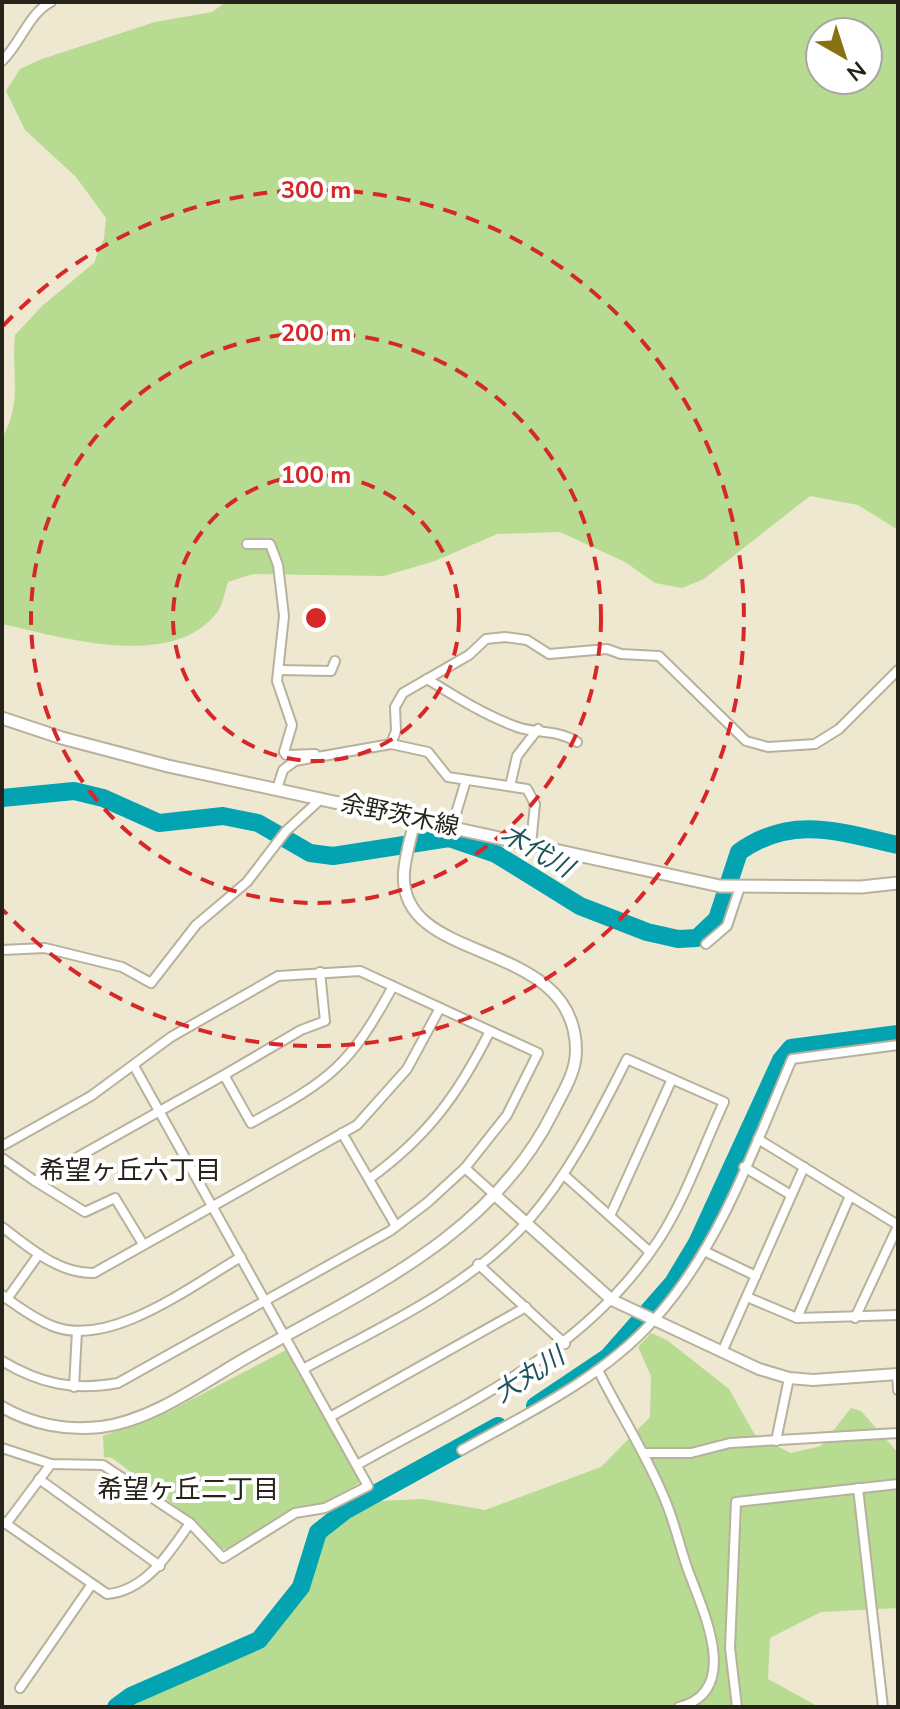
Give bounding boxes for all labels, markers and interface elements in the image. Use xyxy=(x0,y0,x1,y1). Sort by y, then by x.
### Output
north arrow xyxy=(804,16,884,96)
text: N xyxy=(840,54,872,88)
text: 300 m xyxy=(281,174,351,206)
text: 200 m xyxy=(281,317,351,349)
text: 100 m xyxy=(281,459,351,491)
centre of rings xyxy=(302,604,330,632)
street label: 余野茨木線 xyxy=(338,787,462,843)
water label: 木代川 xyxy=(494,816,582,887)
district label: 希望ヶ丘六丁目 xyxy=(39,1153,221,1188)
water label: 大丸川 xyxy=(487,1337,574,1411)
district label: 希望ヶ丘二丁目 xyxy=(97,1472,279,1507)

